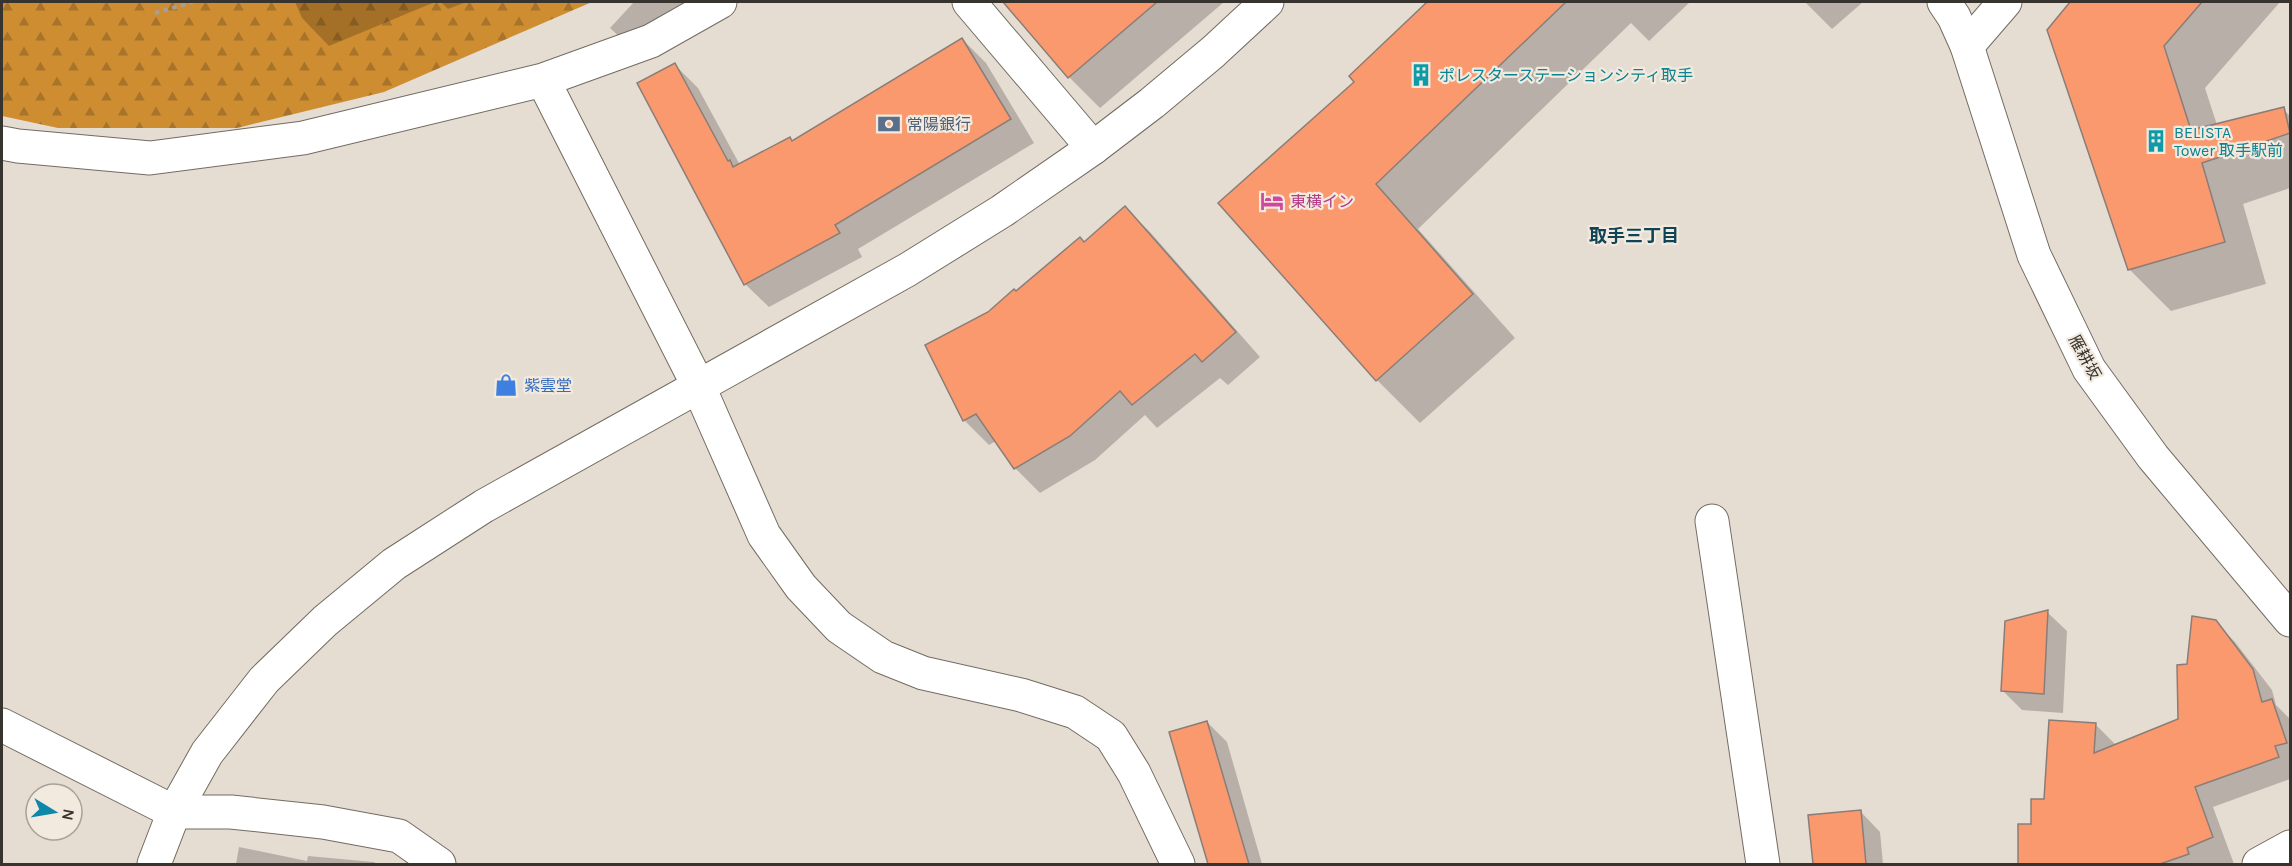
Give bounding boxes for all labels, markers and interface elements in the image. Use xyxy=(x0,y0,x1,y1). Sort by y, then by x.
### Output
building icon: ポレスターステーションシティ取手 xyxy=(1408,62,1434,88)
place label: ポレスターステーションシティ取手 xyxy=(1439,66,1693,85)
bank icon: 常陽銀行 xyxy=(876,111,902,137)
place label: 常陽銀行 xyxy=(907,115,971,134)
place label: BELISTA Tower 取手駅前 xyxy=(2174,123,2283,160)
building icon: BELISTA Tower 取手駅前 xyxy=(2143,128,2169,154)
hotel icon: 東横イン xyxy=(1259,188,1285,214)
place label: 東横イン xyxy=(1290,192,1354,211)
district label: 取手三丁目 xyxy=(1589,225,1679,247)
street label: 雁耕坂 xyxy=(2065,331,2105,383)
shop icon: 紫雲堂 xyxy=(493,372,519,398)
place label: 紫雲堂 xyxy=(524,376,572,395)
north arrow xyxy=(24,782,84,842)
text: N xyxy=(58,807,79,822)

